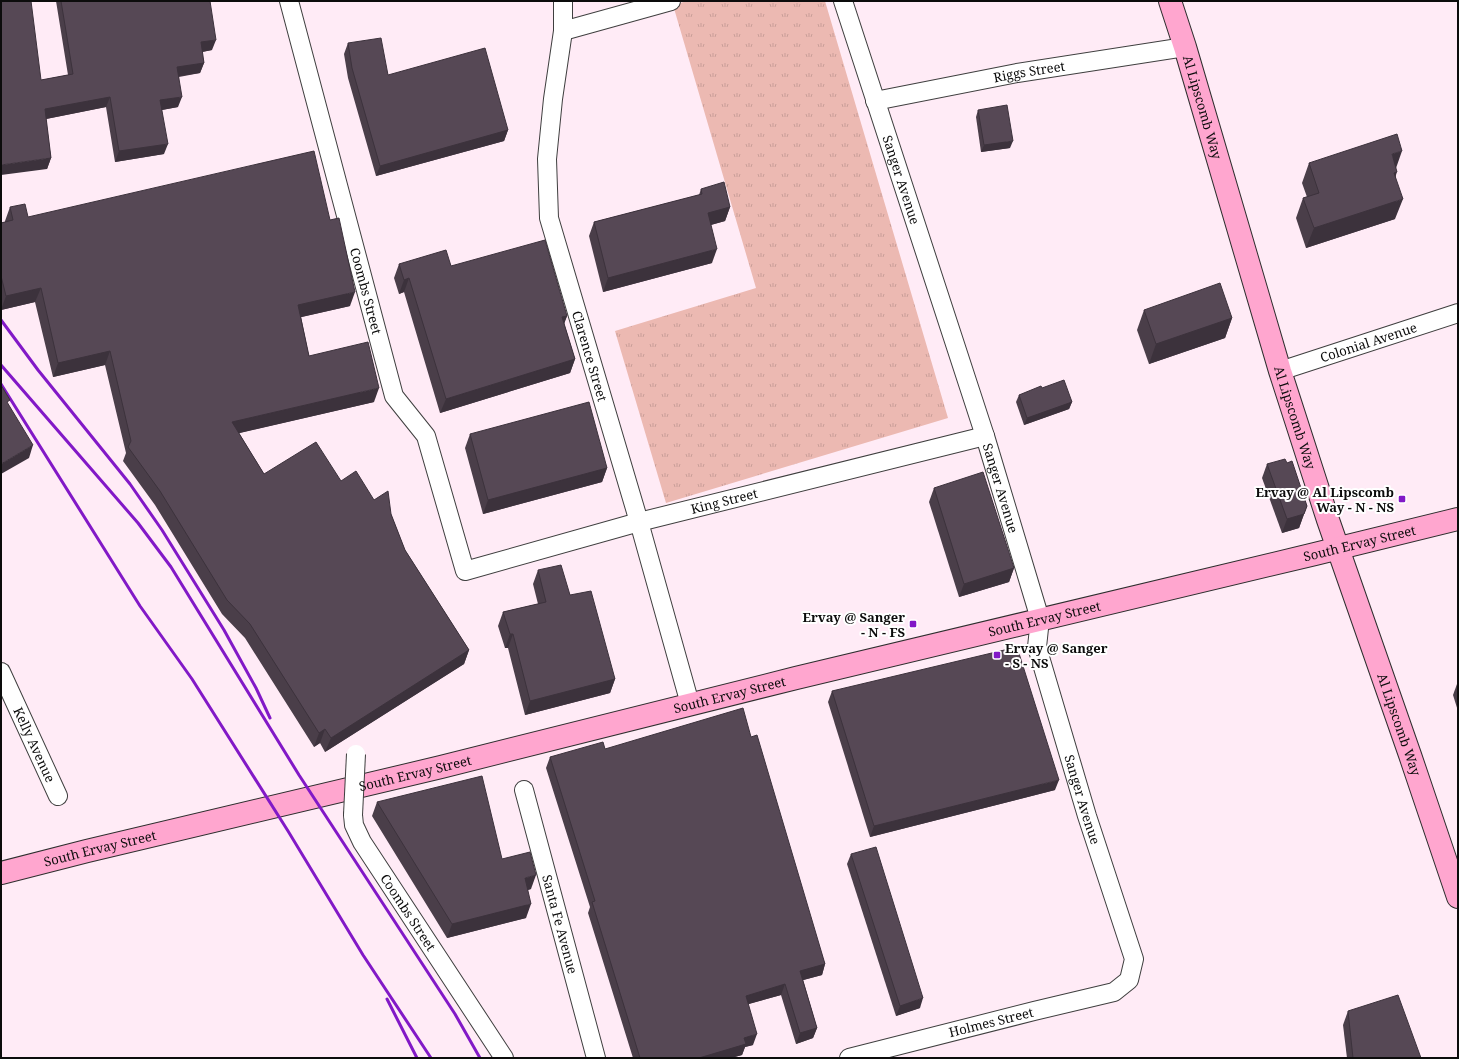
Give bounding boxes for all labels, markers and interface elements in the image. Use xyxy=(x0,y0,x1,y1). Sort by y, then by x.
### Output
street label: Al Lipscomb Way xyxy=(1179,53,1227,162)
street label: Riggs Street xyxy=(992,57,1067,86)
street label: Sanger Avenue xyxy=(878,133,924,227)
street label: Coombs Street xyxy=(346,246,386,337)
street label: Clarence Street xyxy=(568,308,612,404)
street label: Colonial Avenue xyxy=(1318,318,1419,366)
street label: Al Lipscomb Way xyxy=(1270,364,1320,472)
street label: Sanger Avenue xyxy=(979,441,1023,535)
place label: Ervay @ Al Lipscomb Way - N - NS xyxy=(1255,483,1394,516)
street label: King Street xyxy=(689,484,760,518)
marker: Ervay @ Al Lipscomb Way - N - NS xyxy=(1397,494,1407,504)
street label: South Ervay Street xyxy=(1302,521,1418,565)
street label: South Ervay Street xyxy=(986,596,1103,641)
place label: Ervay @ Sanger - N - FS xyxy=(803,608,905,641)
marker: Ervay @ Sanger - N - FS xyxy=(908,619,918,629)
place label: Ervay @ Sanger - S - NS xyxy=(1005,639,1108,672)
marker: Ervay @ Sanger - S - NS xyxy=(992,650,1002,660)
street label: Al Lipscomb Way xyxy=(1373,671,1426,779)
street label: South Ervay Street xyxy=(672,672,788,717)
street label: Kelly Avenue xyxy=(9,704,60,785)
street label: South Ervay Street xyxy=(357,751,474,795)
street label: Sanger Avenue xyxy=(1060,753,1105,847)
street label: South Ervay Street xyxy=(42,826,158,871)
street label: Coombs Street xyxy=(376,870,440,955)
street label: Santa Fe Avenue xyxy=(538,873,582,976)
street label: Holmes Street xyxy=(947,1003,1036,1041)

